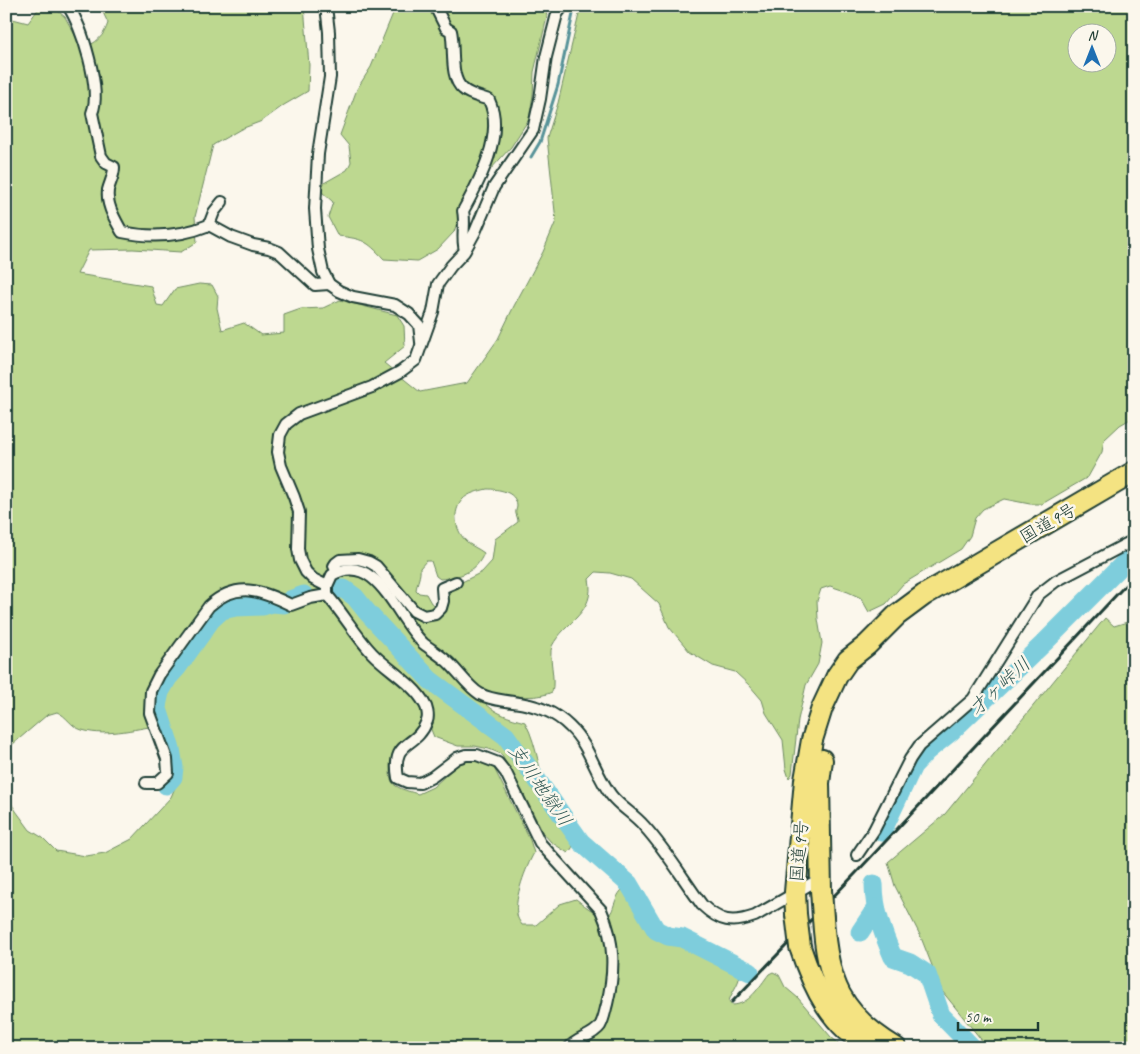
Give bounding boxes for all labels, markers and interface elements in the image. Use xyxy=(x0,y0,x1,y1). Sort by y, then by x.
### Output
north arrow xyxy=(1068,22,1118,72)
text: N xyxy=(1088,27,1099,44)
street label: 国道9号 xyxy=(1016,498,1080,548)
water label: 才ヶ峠川 xyxy=(964,652,1036,721)
water label: 支川地獄川 xyxy=(503,740,577,831)
street label: 国道9号 xyxy=(785,819,813,883)
scale bar xyxy=(958,999,1038,1031)
text: 50 m xyxy=(965,1008,992,1027)

